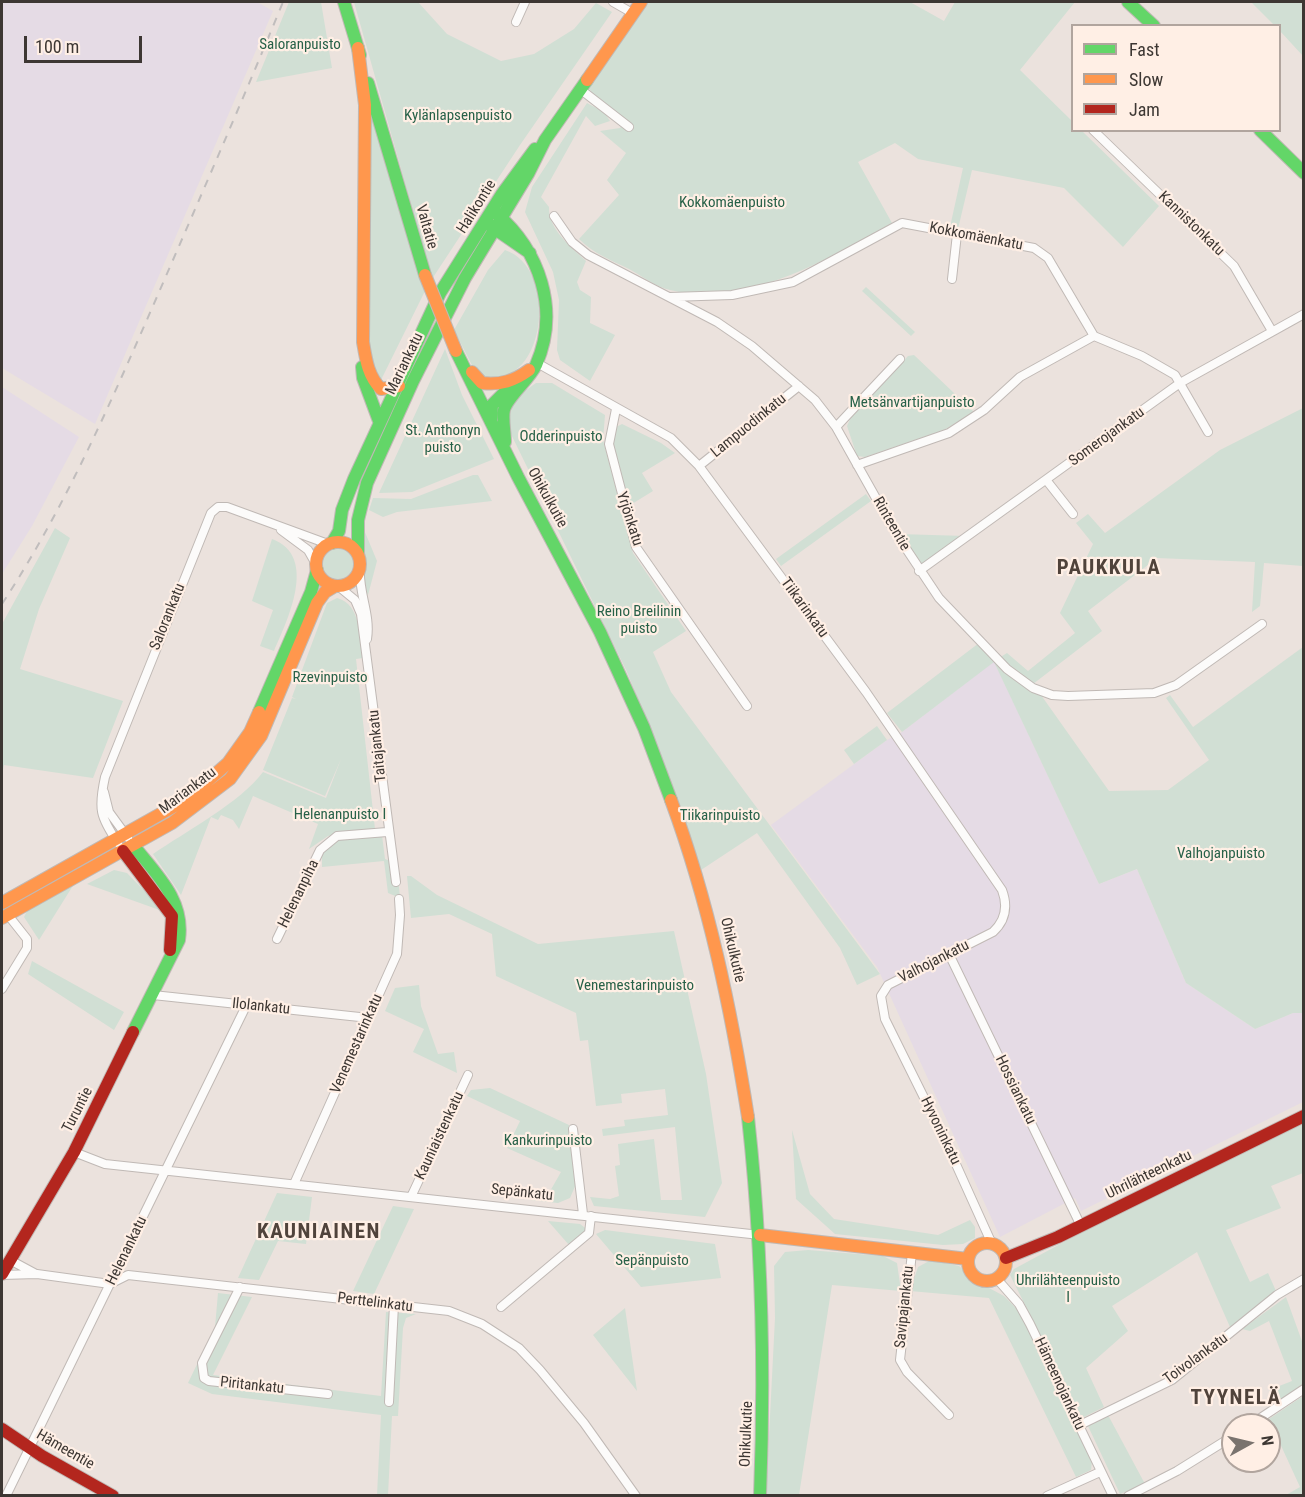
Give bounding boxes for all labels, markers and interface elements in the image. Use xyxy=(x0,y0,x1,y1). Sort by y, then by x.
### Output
scale bar xyxy=(27,24,146,62)
legend xyxy=(1071,24,1281,132)
text: 100 m xyxy=(35,36,79,57)
park label: Saloranpuisto xyxy=(259,36,341,54)
text: Fast xyxy=(1129,39,1160,60)
text: Slow xyxy=(1129,69,1163,90)
text: Jam xyxy=(1129,99,1160,120)
park label: Kylänlapsenpuisto xyxy=(404,107,512,125)
street label: Halikontie xyxy=(454,177,500,237)
street label: Kannistonkatu xyxy=(1154,188,1228,260)
park label: Kokkomäenpuisto xyxy=(679,194,785,212)
street label: Valtatie xyxy=(411,203,441,251)
street label: Kokkomäenkatu xyxy=(928,219,1024,255)
street label: Mariankatu xyxy=(382,330,428,398)
street label: Lampuodinkatu xyxy=(708,390,790,462)
park label: Metsänvartijanpuisto xyxy=(850,394,974,412)
street label: Somerojankatu xyxy=(1066,404,1148,470)
park label: St. Anthonyn puisto xyxy=(405,422,481,457)
park label: Odderinpuisto xyxy=(520,428,602,446)
street label: Ohikulkutie xyxy=(523,465,571,531)
street label: Yrjönkatu xyxy=(612,490,646,548)
street label: Rinteentie xyxy=(868,494,914,554)
district label: PAUKKULA xyxy=(1057,556,1161,582)
street label: Tiikarinkatu xyxy=(776,575,832,641)
street label: Salorankatu xyxy=(146,581,190,653)
park label: Reino Breilinin puisto xyxy=(597,603,681,638)
park label: Rzevinpuisto xyxy=(292,669,368,687)
street label: Taitajankatu xyxy=(365,709,391,783)
street label: Mariankatu xyxy=(156,764,220,818)
park label: Helenanpuisto I xyxy=(294,806,386,824)
park label: Tiikarinpuisto xyxy=(680,807,760,825)
park label: Valhojanpuisto xyxy=(1177,845,1265,863)
street label: Helenanpiha xyxy=(275,857,323,931)
street label: Ohikulkutie xyxy=(716,916,748,984)
street label: Valhojankatu xyxy=(896,937,972,987)
park label: Venemestarinpuisto xyxy=(576,977,694,995)
street label: Venemestarinkatu xyxy=(327,991,387,1097)
street label: Ilolankatu xyxy=(231,995,291,1019)
street label: Hossiankatu xyxy=(991,1053,1039,1127)
street label: Turuntie xyxy=(59,1084,97,1136)
street label: Kauniaistenkatu xyxy=(412,1089,468,1183)
street label: Hyvoninkatu xyxy=(916,1094,964,1168)
park label: Kankurinpuisto xyxy=(504,1132,592,1150)
street label: Uhrilähteenkatu xyxy=(1103,1147,1195,1203)
street label: Sepänkatu xyxy=(490,1181,554,1205)
street label: Helenankatu xyxy=(103,1214,151,1288)
district label: KAUNIAINEN xyxy=(257,1220,381,1246)
park label: Sepänpuisto xyxy=(615,1252,689,1270)
street label: Savipajankatu xyxy=(892,1265,918,1349)
park label: Uhrilähteenpuisto I xyxy=(1016,1272,1120,1307)
street label: Perttelinkatu xyxy=(336,1289,414,1317)
street label: Toivolankatu xyxy=(1160,1330,1232,1388)
street label: Hämeenojankatu xyxy=(1030,1335,1088,1433)
street label: Piritankatu xyxy=(219,1374,285,1398)
district label: TYYNELÄ xyxy=(1191,1386,1281,1412)
street label: Ohikulkutie xyxy=(737,1401,757,1467)
north arrow xyxy=(1221,1413,1281,1473)
street label: Hämeentie xyxy=(33,1426,97,1474)
text: N xyxy=(1257,1435,1277,1447)

